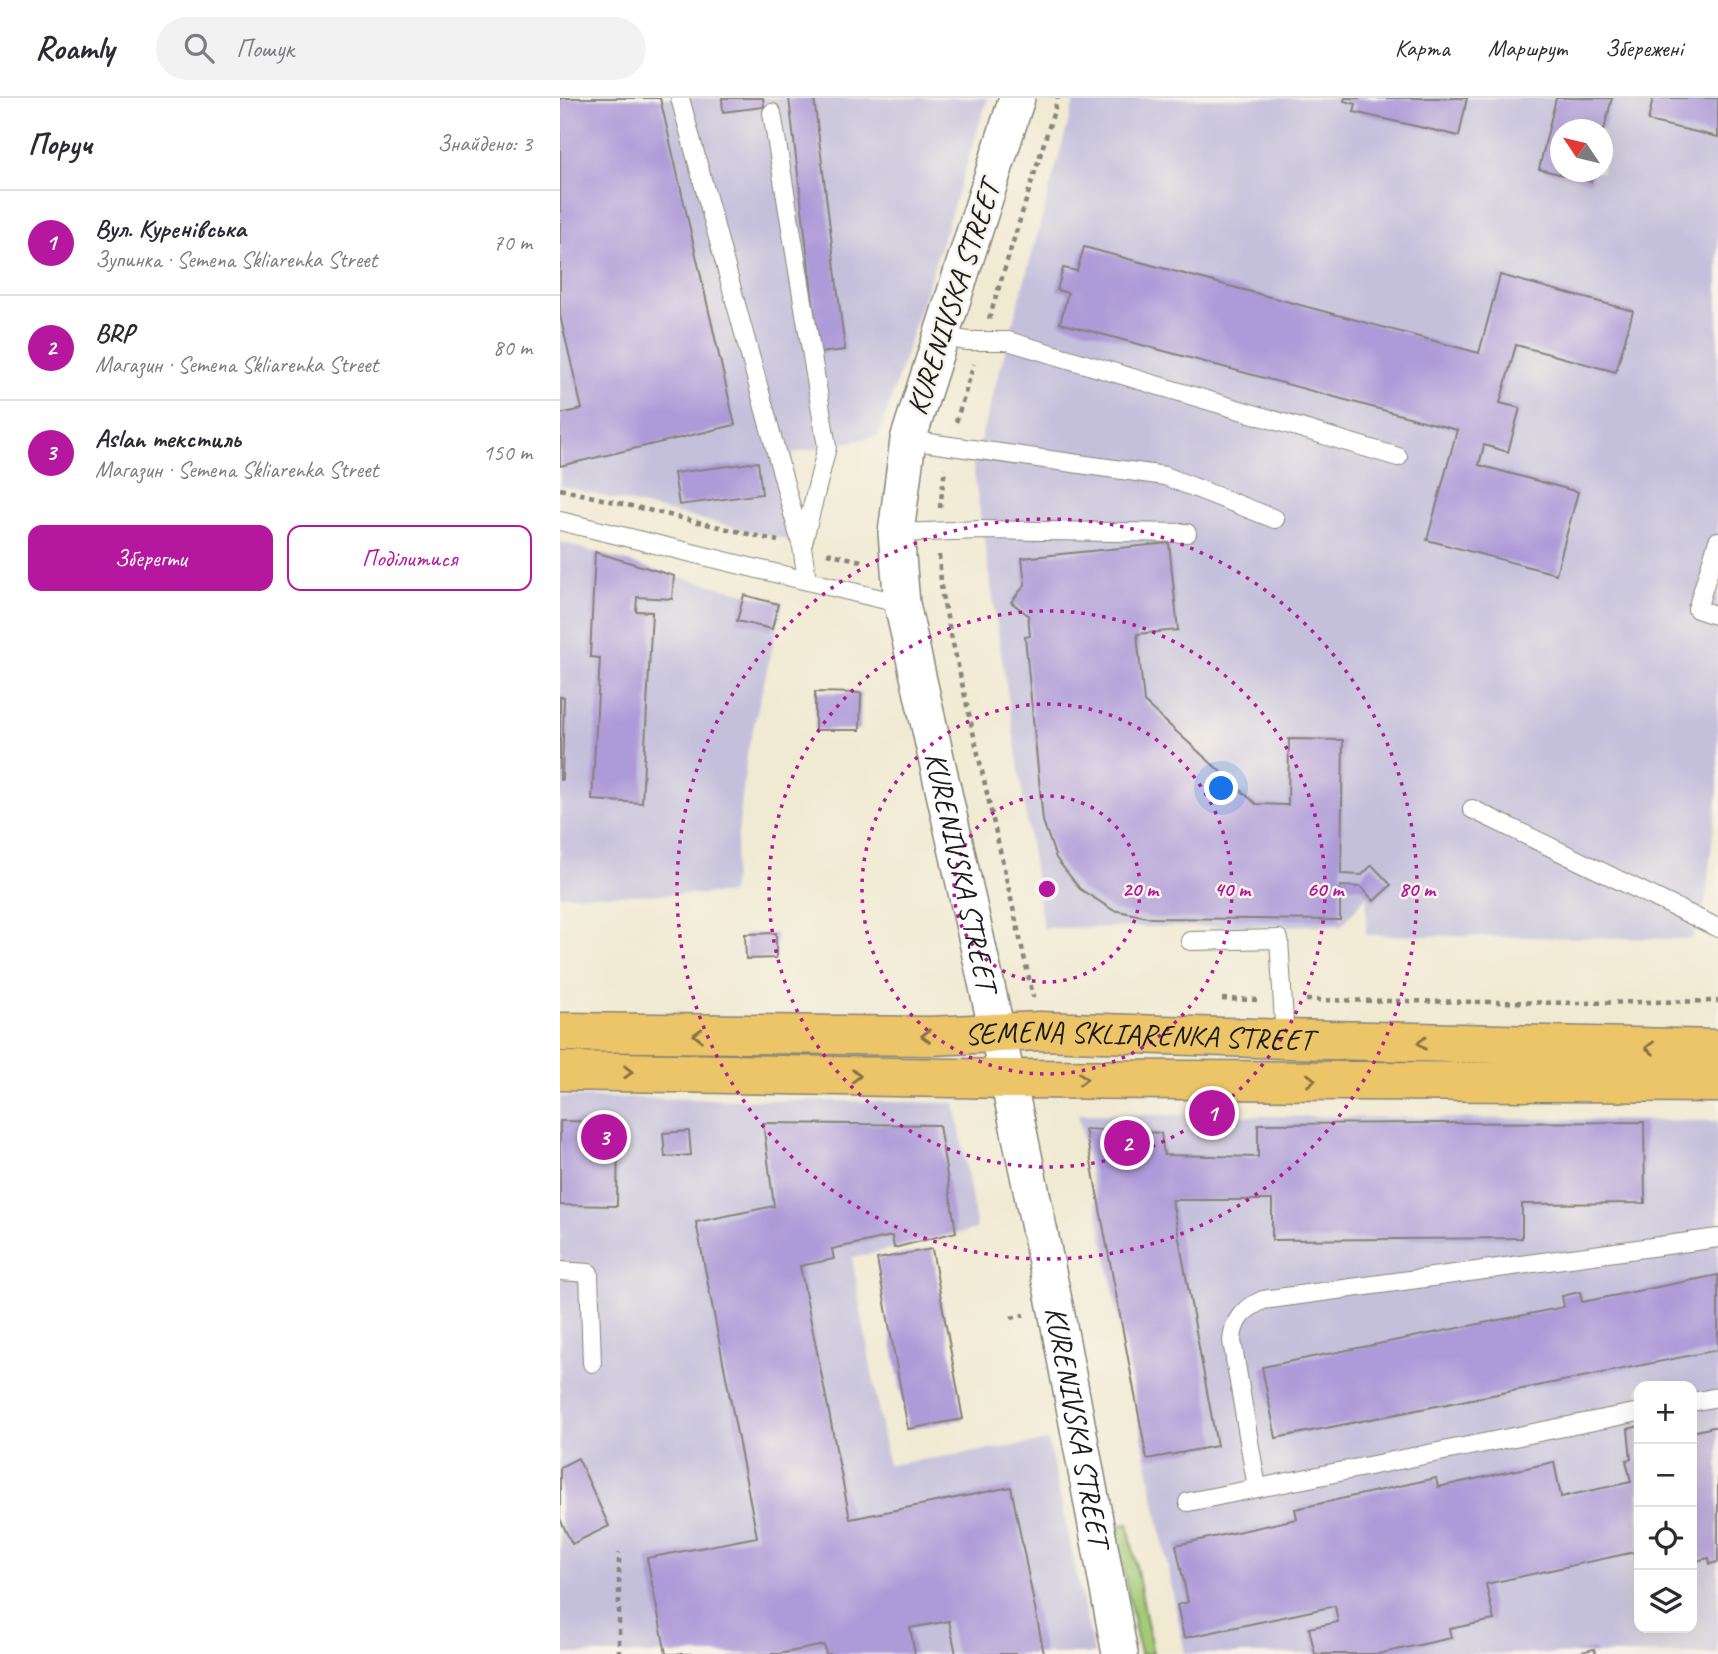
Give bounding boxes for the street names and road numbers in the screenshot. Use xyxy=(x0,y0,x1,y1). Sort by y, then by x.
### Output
street label: KURENIVSKA STREET xyxy=(897,171,1011,419)
street label: KURENIVSKA STREET xyxy=(917,749,1008,1000)
street label: SEMENA SKLIARENKA STREET xyxy=(964,1012,1320,1059)
street label: KURENIVSKA STREET xyxy=(1037,1303,1120,1556)

